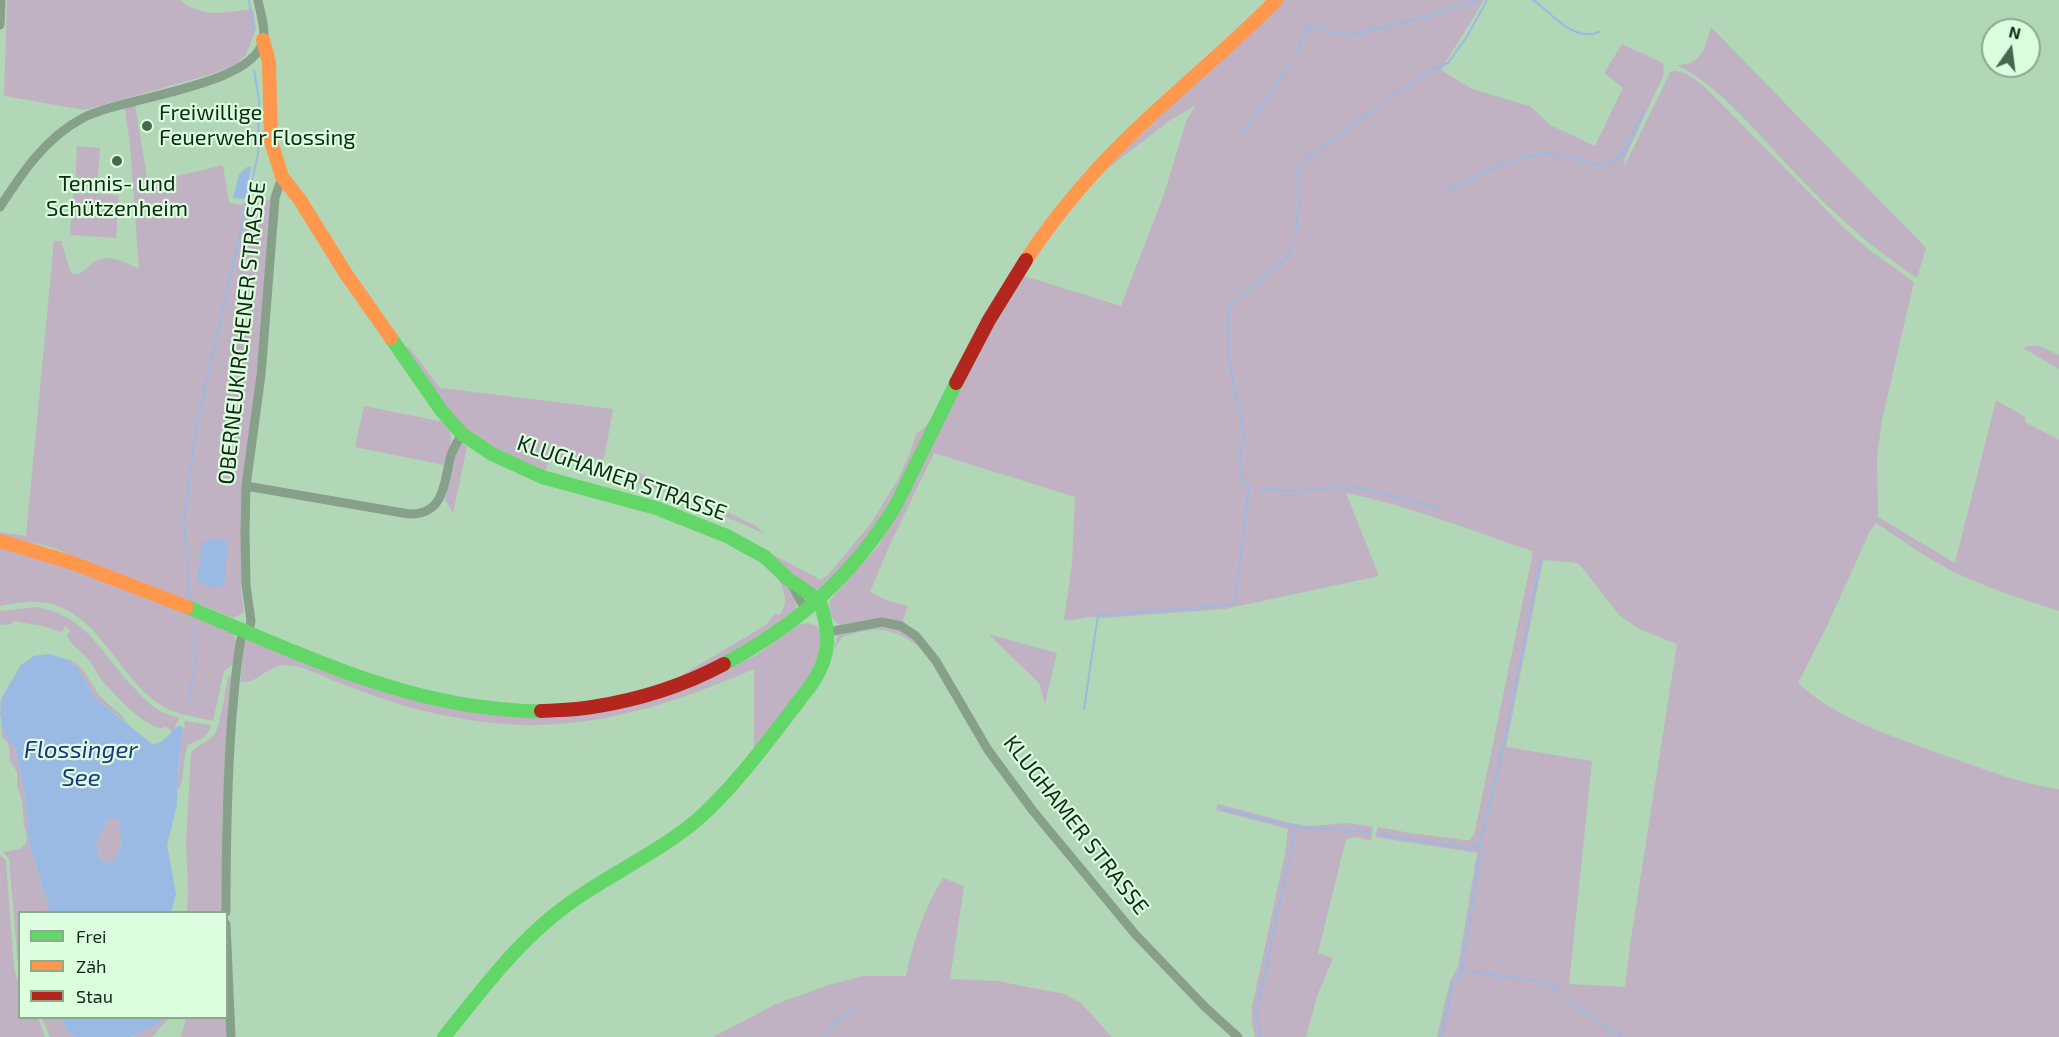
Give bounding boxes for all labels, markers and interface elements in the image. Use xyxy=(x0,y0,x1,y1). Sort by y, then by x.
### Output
north arrow xyxy=(1981,18,2041,78)
text: N xyxy=(2007,21,2023,43)
place label: Freiwillige Feuerwehr Flossing xyxy=(159,100,356,152)
marker: Freiwillige Feuerwehr Flossing xyxy=(140,119,154,133)
marker: Tennis- und Schützenheim xyxy=(110,154,124,168)
place label: Tennis- und Schützenheim xyxy=(46,171,188,222)
street label: OBERNEUKIRCHENER STRASSE xyxy=(213,180,271,486)
street label: KLUGHAMER STRASSE xyxy=(514,430,730,526)
street label: KLUGHAMER STRASSE xyxy=(998,730,1154,920)
water label: Flossinger See xyxy=(24,736,138,792)
legend xyxy=(18,911,228,1019)
text: Frei xyxy=(76,925,107,947)
text: Zäh xyxy=(76,955,107,977)
text: Stau xyxy=(76,985,113,1007)

